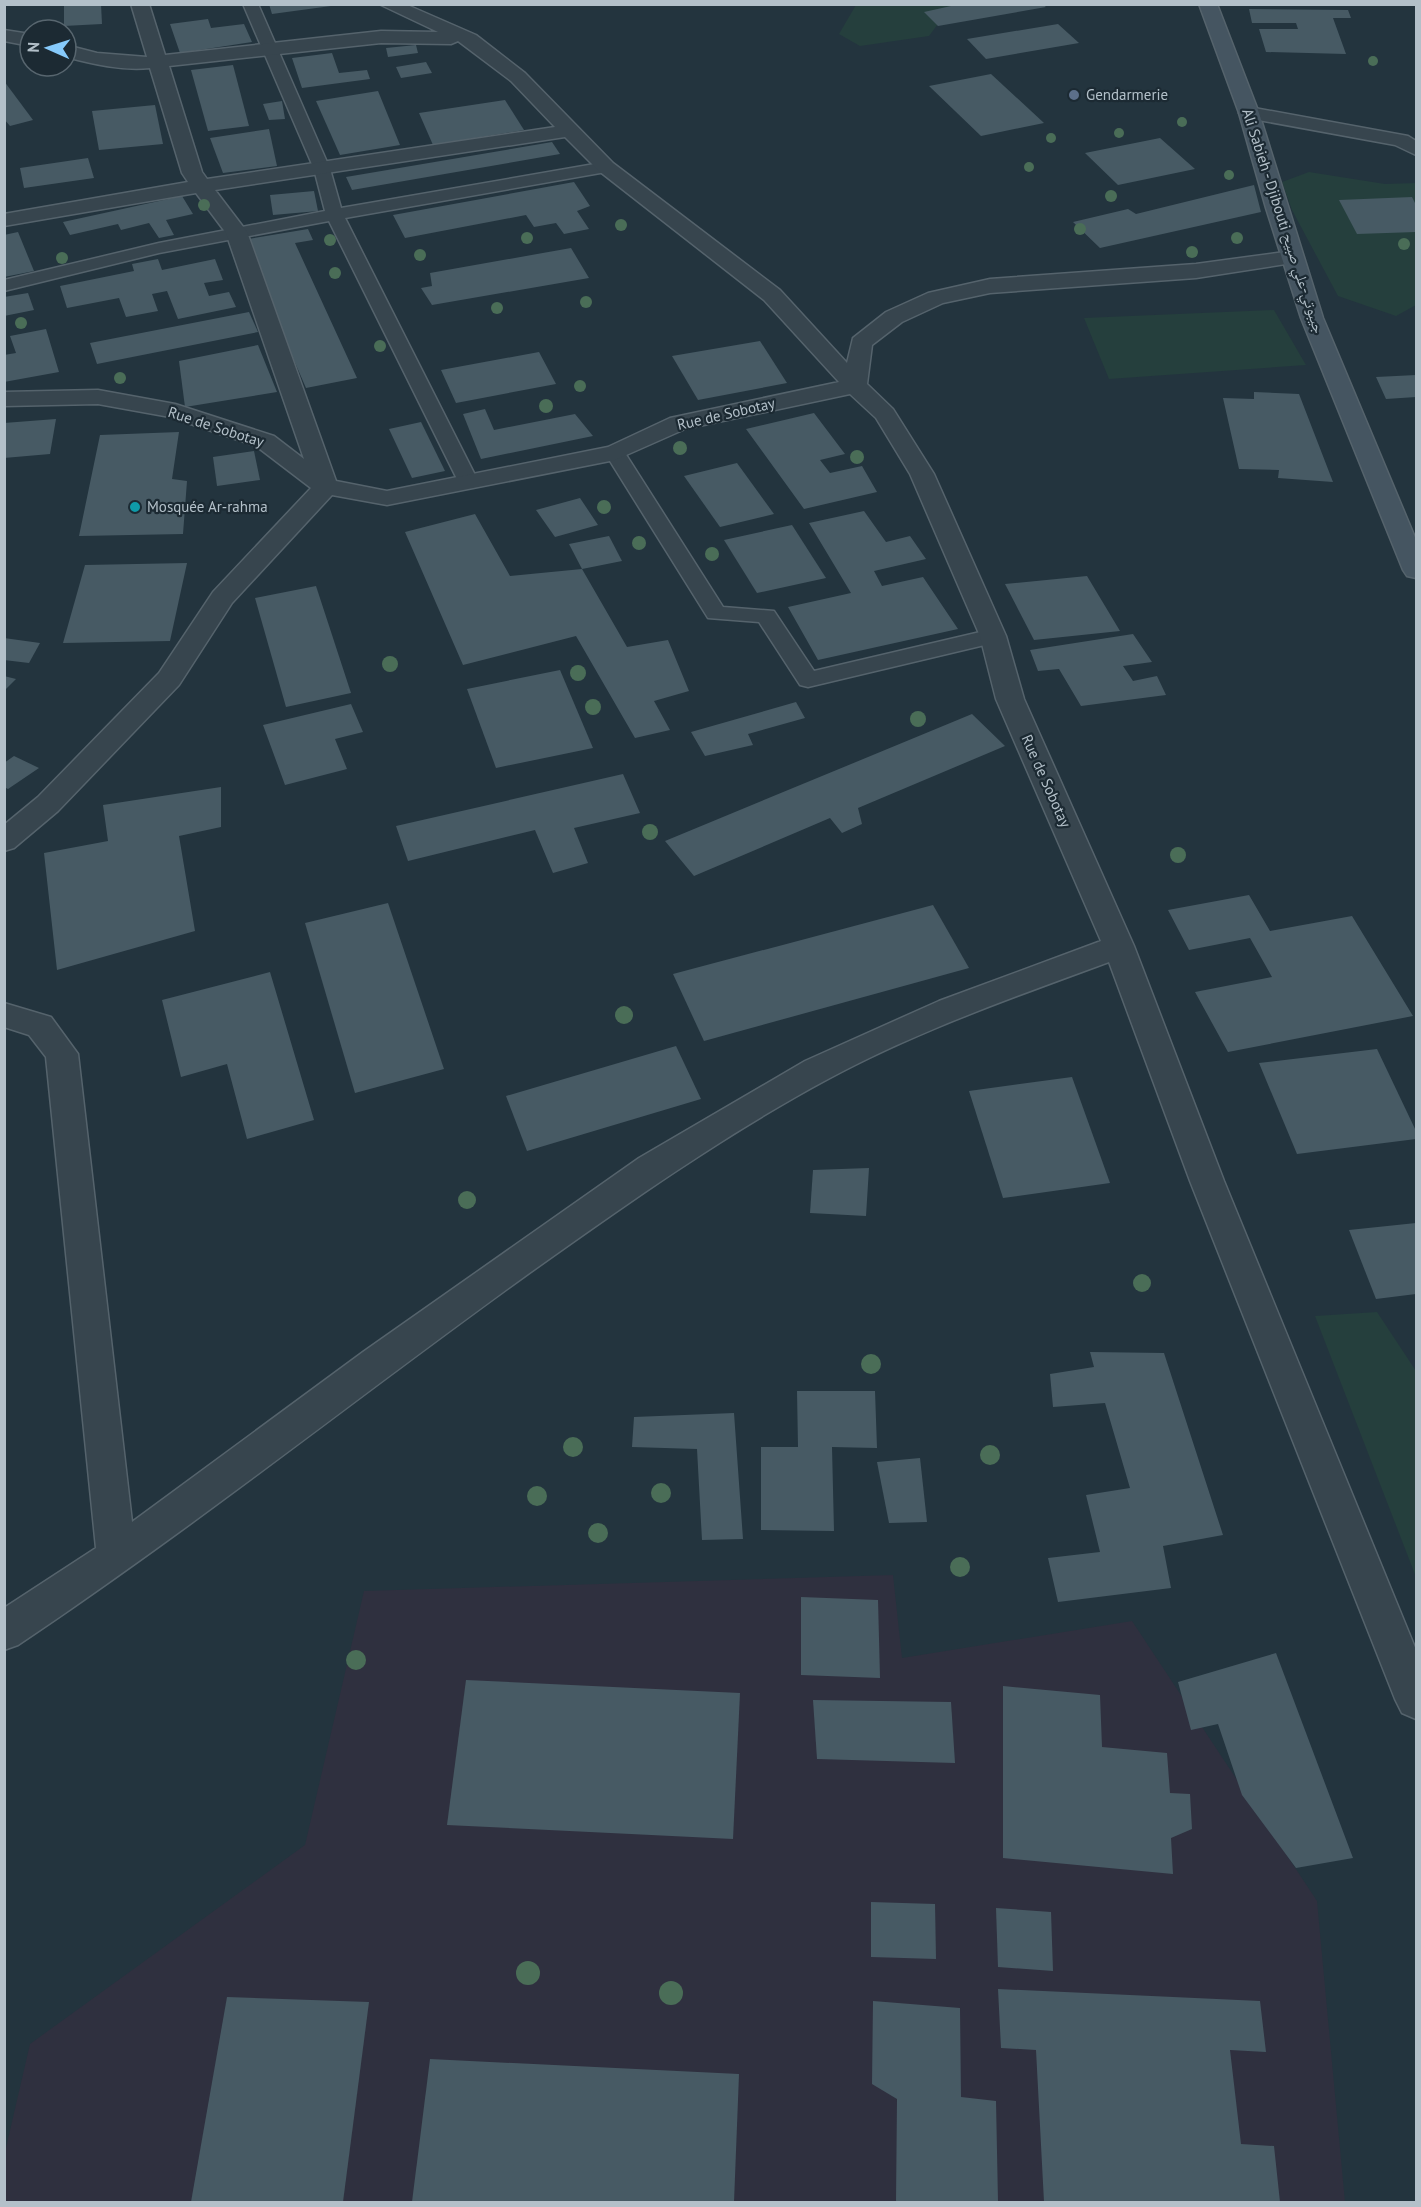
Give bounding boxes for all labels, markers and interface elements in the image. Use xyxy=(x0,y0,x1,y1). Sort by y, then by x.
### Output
north arrow xyxy=(18,18,78,78)
text: N xyxy=(23,41,43,53)
place label: Gendarmerie xyxy=(1086,85,1168,104)
marker: Gendarmerie xyxy=(1067,88,1081,102)
street label: Ali Sabieh - Djibouti جيبوتي-علي صبيح xyxy=(1235,106,1329,337)
street label: Rue de Sobotay xyxy=(675,393,777,434)
street label: Rue de Sobotay xyxy=(166,402,267,451)
place label: Mosquée Ar-rahma xyxy=(147,497,268,516)
marker: Mosquée Ar-rahma xyxy=(128,500,142,514)
street label: Rue de Sobotay xyxy=(1017,731,1075,830)

